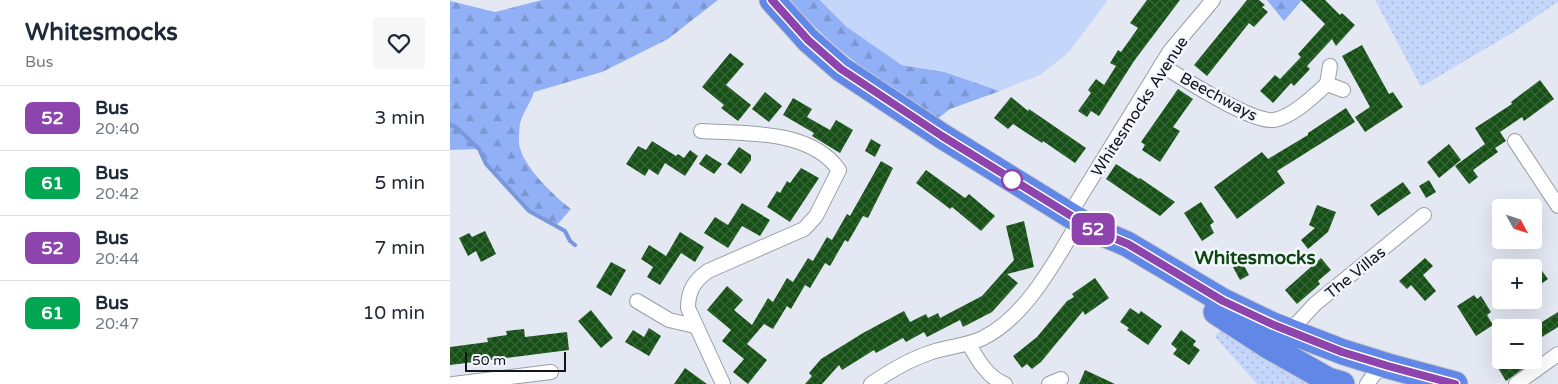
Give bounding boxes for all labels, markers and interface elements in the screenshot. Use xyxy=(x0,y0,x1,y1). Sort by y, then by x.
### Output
button: heart xyxy=(373,17,425,69)
text: Whitesmocks xyxy=(25,18,178,47)
street label: Whitesmocks Avenue xyxy=(1087,33,1193,180)
text: Bus xyxy=(25,52,53,72)
street label: Beechways xyxy=(1176,68,1261,126)
text: Bus xyxy=(95,97,129,119)
text: 52 xyxy=(41,107,64,129)
text: 3 min xyxy=(374,107,425,129)
text: 20:40 xyxy=(95,119,139,139)
text: Bus xyxy=(95,162,129,184)
unlabelled marker xyxy=(1001,169,1023,191)
text: 61 xyxy=(41,172,64,194)
text: 5 min xyxy=(374,172,425,194)
text: 20:42 xyxy=(95,184,139,204)
north arrow xyxy=(1492,199,1542,249)
map controls xyxy=(1492,199,1542,369)
line badge: 52 xyxy=(1070,213,1116,245)
text: 52 xyxy=(1082,218,1104,240)
text: Bus xyxy=(95,227,129,249)
text: 52 xyxy=(41,237,64,259)
text: 7 min xyxy=(374,237,425,259)
street label: The Villas xyxy=(1321,242,1390,303)
district label: Whitesmocks xyxy=(1194,247,1316,269)
text: 20:44 xyxy=(95,249,139,269)
button: + xyxy=(1492,259,1542,309)
text: Bus xyxy=(95,292,129,314)
text: 61 xyxy=(41,302,64,324)
text: 10 min xyxy=(362,302,425,324)
text: 20:47 xyxy=(95,314,139,334)
button: − xyxy=(1492,319,1542,369)
scale bar xyxy=(465,349,566,372)
text: 50 m xyxy=(472,352,506,369)

